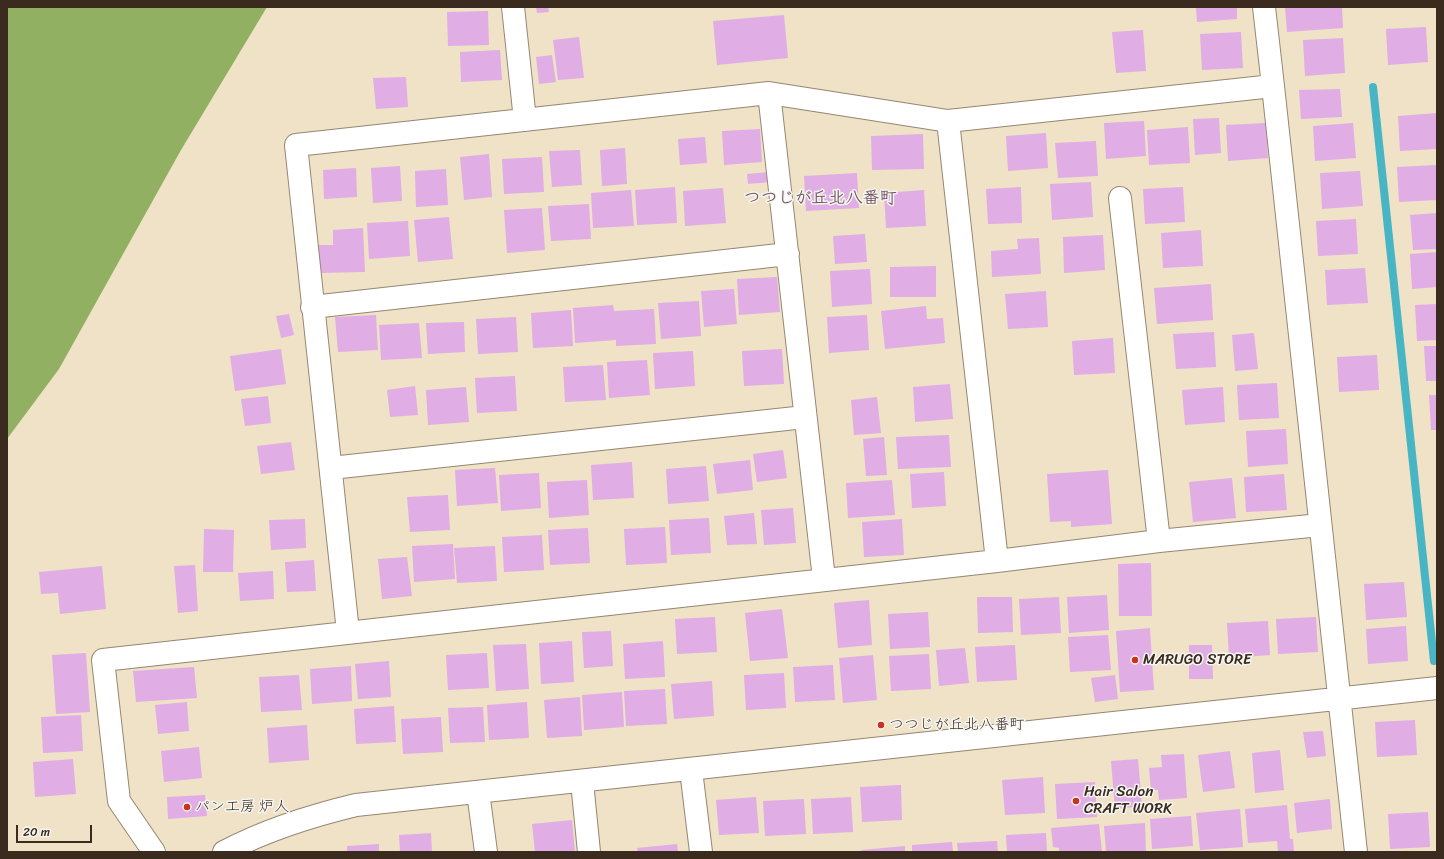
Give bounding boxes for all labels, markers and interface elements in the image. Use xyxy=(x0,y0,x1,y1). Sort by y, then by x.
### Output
district label: つつじが丘北八番町 xyxy=(744,189,896,209)
place label: MARUGO STORE xyxy=(1143,651,1251,669)
marker: MARUGO STORE xyxy=(1130,655,1140,665)
place label: つつじが丘北八番町 xyxy=(889,716,1024,734)
marker: つつじが丘北八番町 xyxy=(876,720,886,730)
place label: Hair Salon CRAFT WORK xyxy=(1084,783,1172,818)
marker: Hair Salon CRAFT WORK xyxy=(1071,796,1081,806)
place label: パン工房 炉人 xyxy=(195,798,289,816)
marker: パン工房 炉人 xyxy=(182,802,192,812)
scale bar xyxy=(18,817,94,843)
text: 20 m xyxy=(23,821,50,843)

